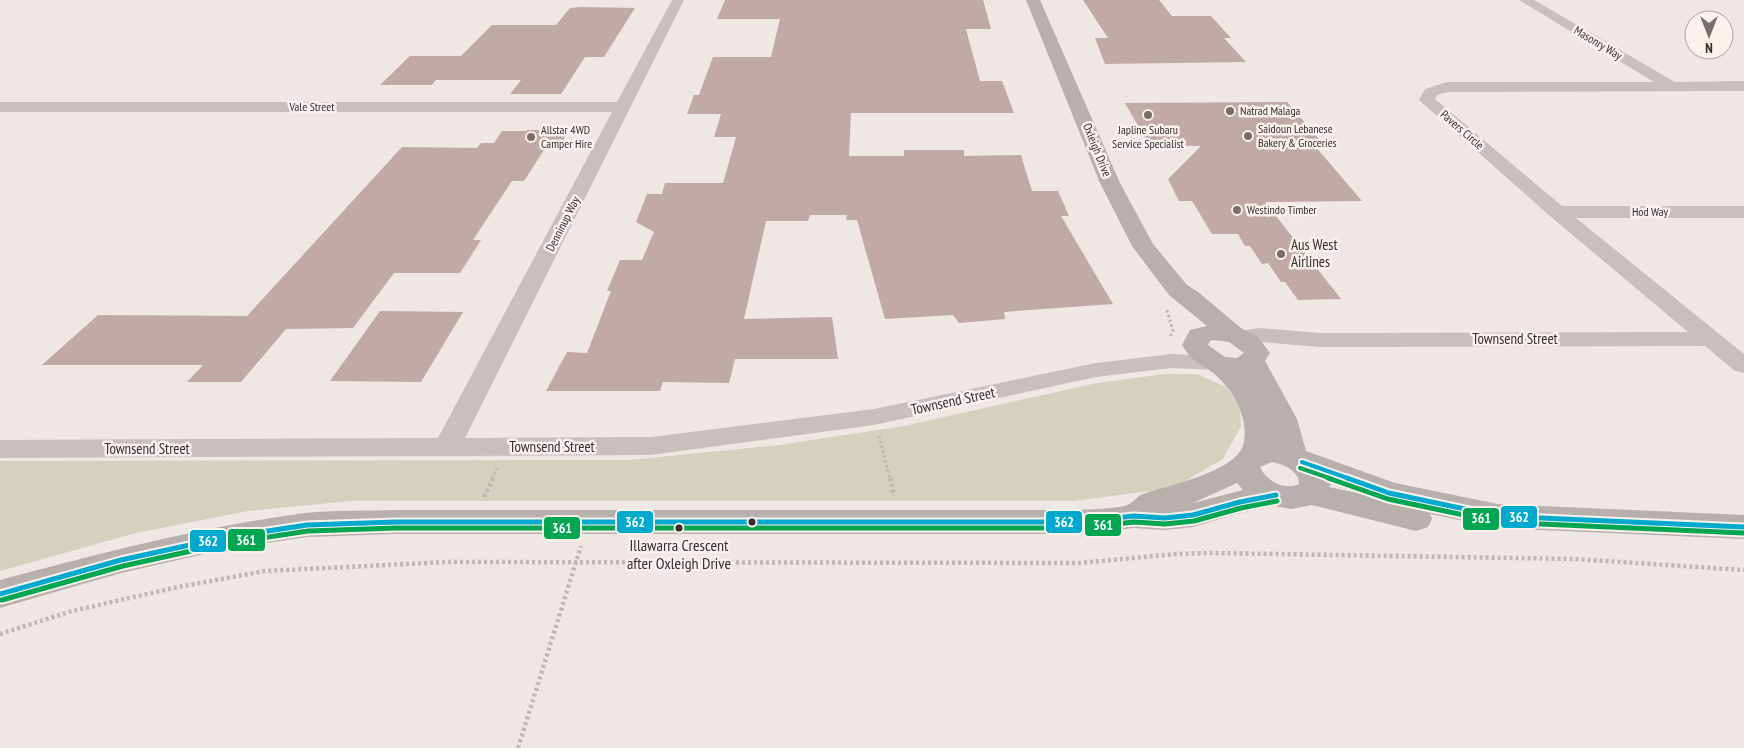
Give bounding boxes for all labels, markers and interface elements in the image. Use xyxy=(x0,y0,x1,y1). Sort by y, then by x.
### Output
north arrow xyxy=(1684,10,1734,60)
street label: Masonry Way xyxy=(1571,22,1626,63)
text: N xyxy=(1705,39,1713,57)
street label: Vale Street xyxy=(288,99,335,114)
place label: Natrad Malaga xyxy=(1240,103,1301,118)
marker: Natrad Malaga xyxy=(1224,105,1236,117)
street label: Pavers Circle xyxy=(1437,107,1487,153)
marker: Japline Subaru Service Specialist xyxy=(1142,109,1154,121)
street label: Oxleigh Drive xyxy=(1080,121,1115,179)
place label: Saidoun Lebanese Bakery & Groceries xyxy=(1258,121,1337,150)
place label: Allstar 4WD Camper Hire xyxy=(541,122,592,151)
place label: Japline Subaru Service Specialist xyxy=(1112,122,1185,151)
marker: Saidoun Lebanese Bakery & Groceries xyxy=(1242,130,1254,142)
marker: Allstar 4WD Camper Hire xyxy=(525,131,537,143)
street label: Denninup Way xyxy=(542,193,583,254)
place label: Westindo Timber xyxy=(1247,202,1317,217)
marker: Westindo Timber xyxy=(1231,204,1243,216)
street label: Hod Way xyxy=(1632,204,1669,219)
place label: Aus West Airlines xyxy=(1291,235,1338,271)
marker: Aus West Airlines xyxy=(1275,248,1287,260)
street label: Townsend Street xyxy=(1472,329,1558,348)
street label: Townsend Street xyxy=(909,382,997,419)
street label: Townsend Street xyxy=(509,437,595,456)
street label: Townsend Street xyxy=(104,439,190,458)
line badge: 362 xyxy=(1500,505,1538,529)
line badge: 361 xyxy=(1462,507,1500,531)
text: 362 xyxy=(1509,508,1529,526)
text: 361 xyxy=(1471,509,1491,527)
line badge: 362 xyxy=(616,510,654,534)
line badge: 362 xyxy=(1045,510,1083,534)
text: 362 xyxy=(625,513,645,531)
text: 362 xyxy=(1054,513,1074,531)
line badge: 361 xyxy=(1084,513,1122,537)
line badge: 361 xyxy=(543,516,581,540)
text: 361 xyxy=(1093,516,1113,534)
unlabelled marker xyxy=(747,517,757,527)
text: 361 xyxy=(552,519,572,537)
marker: Illawarra Crescent after Oxleigh Drive xyxy=(674,523,684,533)
line badge: 361 xyxy=(227,528,266,552)
line badge: 362 xyxy=(189,529,227,553)
text: 361 xyxy=(236,531,256,549)
text: 362 xyxy=(198,532,218,550)
place label: Illawarra Crescent after Oxleigh Drive xyxy=(627,535,731,573)

